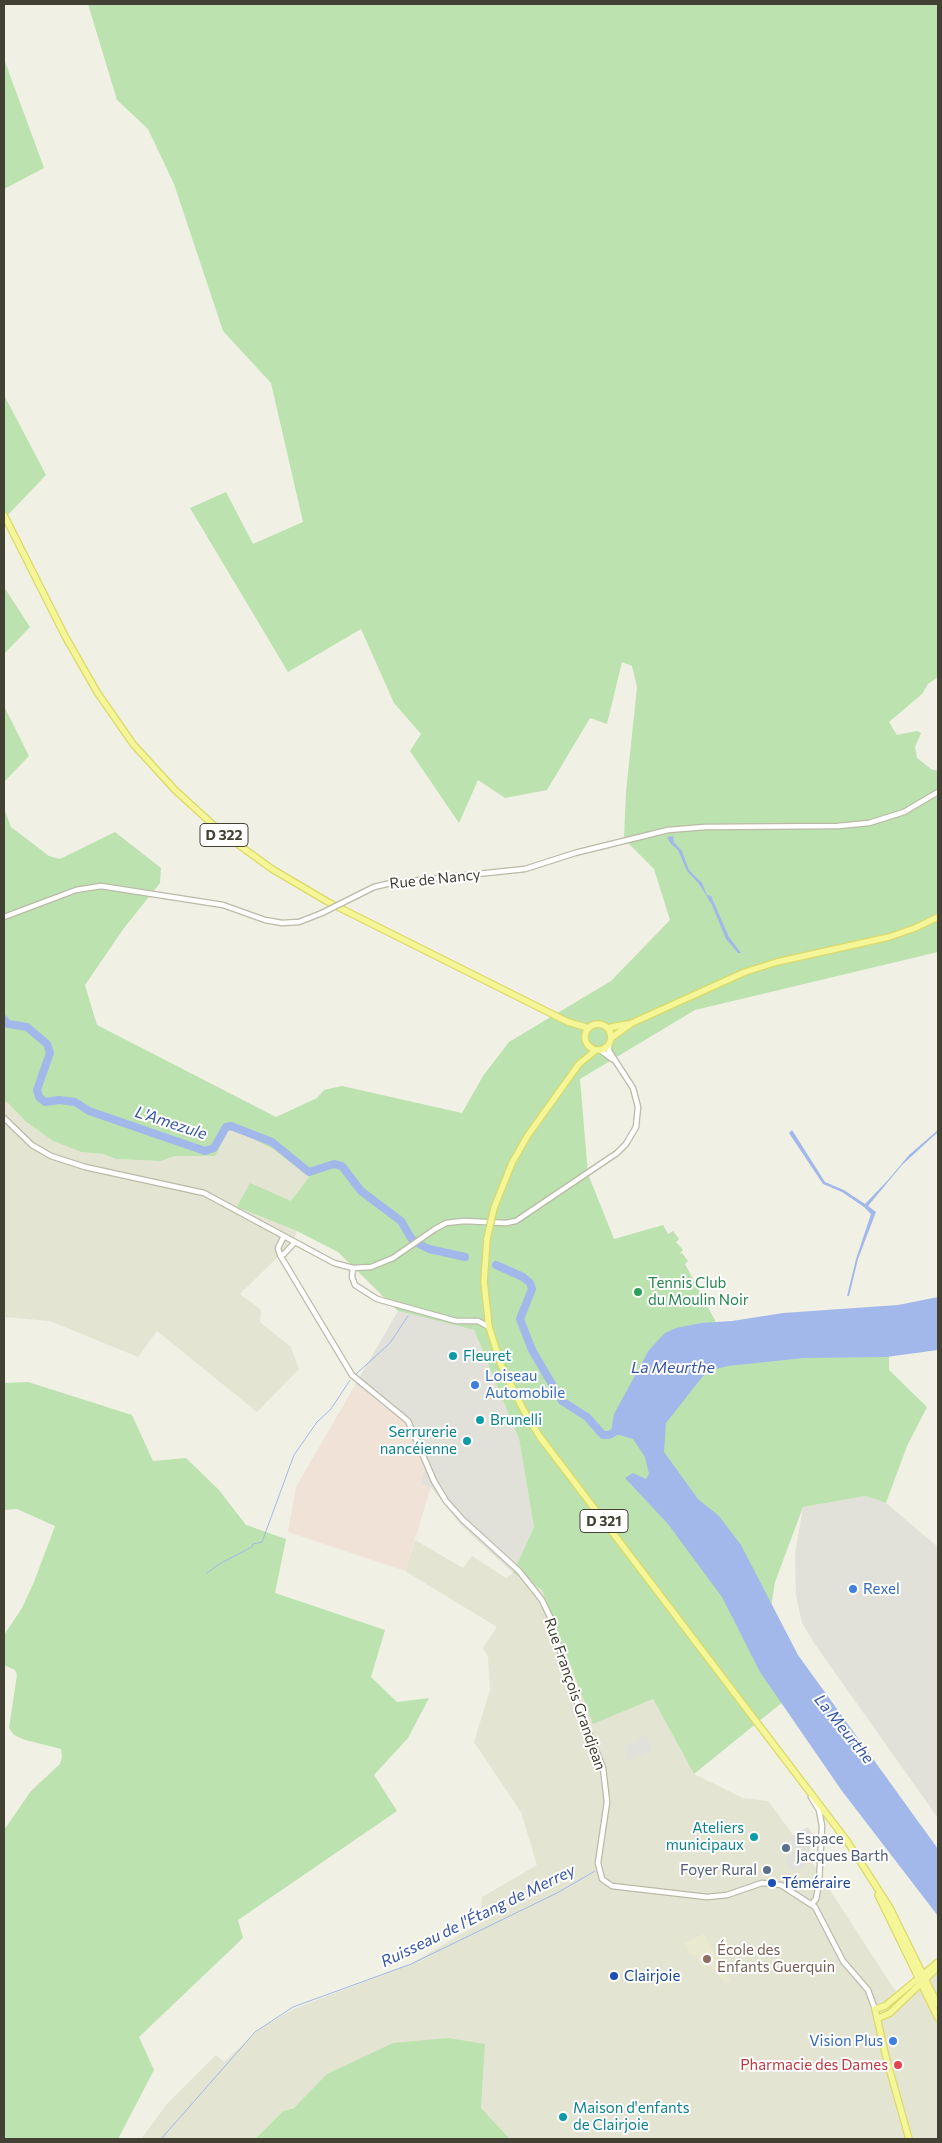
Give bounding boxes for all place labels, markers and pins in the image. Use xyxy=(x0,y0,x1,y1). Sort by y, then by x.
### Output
place label: Tennis Club du Moulin Noir xyxy=(648,1274,749,1309)
marker: Tennis Club du Moulin Noir xyxy=(632,1286,644,1298)
place label: Fleuret xyxy=(463,1347,511,1365)
marker: Fleuret xyxy=(447,1350,459,1362)
place label: Loiseau Automobile xyxy=(485,1367,565,1402)
marker: Loiseau Automobile xyxy=(469,1379,481,1391)
place label: Brunelli xyxy=(490,1411,542,1429)
marker: Brunelli xyxy=(474,1414,486,1426)
place label: Serrurerie nancéienne xyxy=(380,1423,457,1458)
marker: Serrurerie nancéienne xyxy=(461,1435,473,1447)
place label: Rexel xyxy=(863,1580,900,1598)
marker: Rexel xyxy=(847,1583,859,1595)
place label: Ateliers municipaux xyxy=(666,1819,744,1854)
place label: Espace Jacques Barth xyxy=(796,1830,889,1865)
marker: Ateliers municipaux xyxy=(748,1831,760,1843)
marker: Espace Jacques Barth xyxy=(780,1842,792,1854)
place label: Foyer Rural xyxy=(680,1861,757,1879)
marker: Foyer Rural xyxy=(761,1864,773,1876)
place label: Téméraire xyxy=(782,1874,851,1892)
marker: Téméraire xyxy=(766,1877,778,1889)
place label: École des Enfants Guerquin xyxy=(717,1941,835,1976)
marker: École des Enfants Guerquin xyxy=(701,1953,713,1965)
place label: Clairjoie xyxy=(624,1967,680,1985)
marker: Clairjoie xyxy=(608,1970,620,1982)
place label: Vision Plus xyxy=(809,2032,883,2050)
marker: Vision Plus xyxy=(887,2035,899,2047)
place label: Pharmacie des Dames xyxy=(740,2056,888,2074)
marker: Pharmacie des Dames xyxy=(892,2059,904,2071)
place label: Maison d'enfants de Clairjoie xyxy=(573,2099,690,2134)
marker: Maison d'enfants de Clairjoie xyxy=(557,2111,569,2123)

